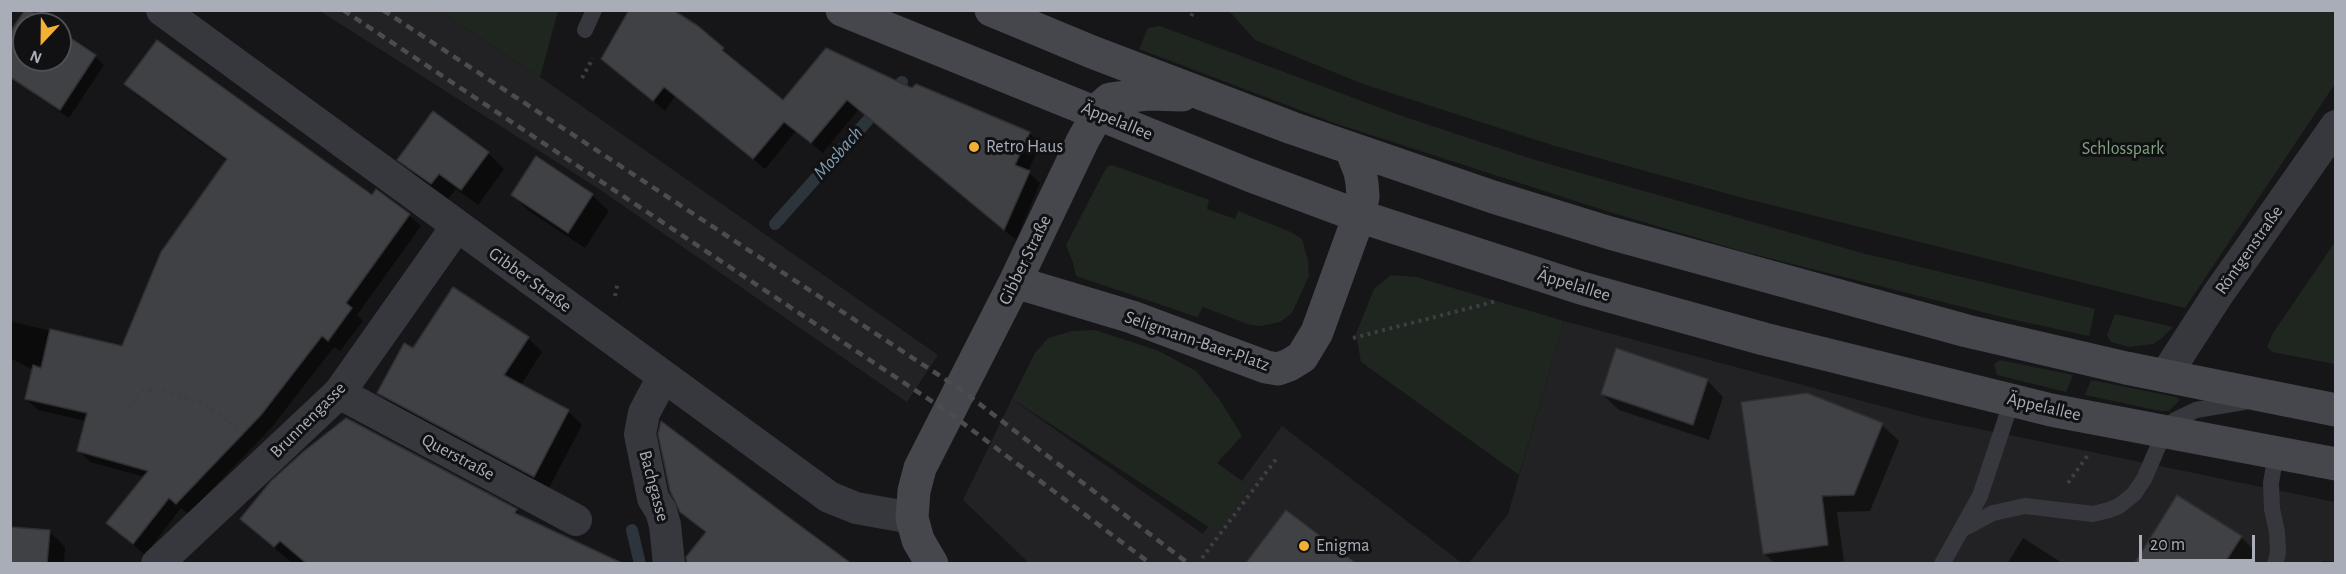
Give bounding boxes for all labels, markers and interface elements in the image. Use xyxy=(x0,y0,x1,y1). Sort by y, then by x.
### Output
north arrow xyxy=(12,12,72,72)
text: N xyxy=(28,47,44,66)
street label: Äppelallee xyxy=(1078,97,1156,145)
water label: Mosbach xyxy=(808,122,868,184)
place label: Retro Haus xyxy=(986,136,1063,158)
park label: Schlosspark xyxy=(2082,138,2164,160)
marker: Retro Haus xyxy=(967,140,981,154)
street label: Röntgenstraße xyxy=(2210,201,2288,299)
street label: Gibber Straße xyxy=(994,212,1056,308)
street label: Gibber Straße xyxy=(484,243,576,317)
street label: Äppelallee xyxy=(1535,264,1613,306)
street label: Seligmann-Baer-Platz xyxy=(1122,306,1272,376)
street label: Brunnengasse xyxy=(265,377,351,463)
street label: Äppelallee xyxy=(2005,388,2083,426)
street label: Querstraße xyxy=(418,429,498,485)
street label: Bachgasse xyxy=(634,448,674,524)
scale bar xyxy=(2142,523,2258,561)
place label: Enigma xyxy=(1316,535,1370,557)
text: 20 m xyxy=(2150,536,2185,554)
marker: Enigma xyxy=(1297,539,1311,553)

